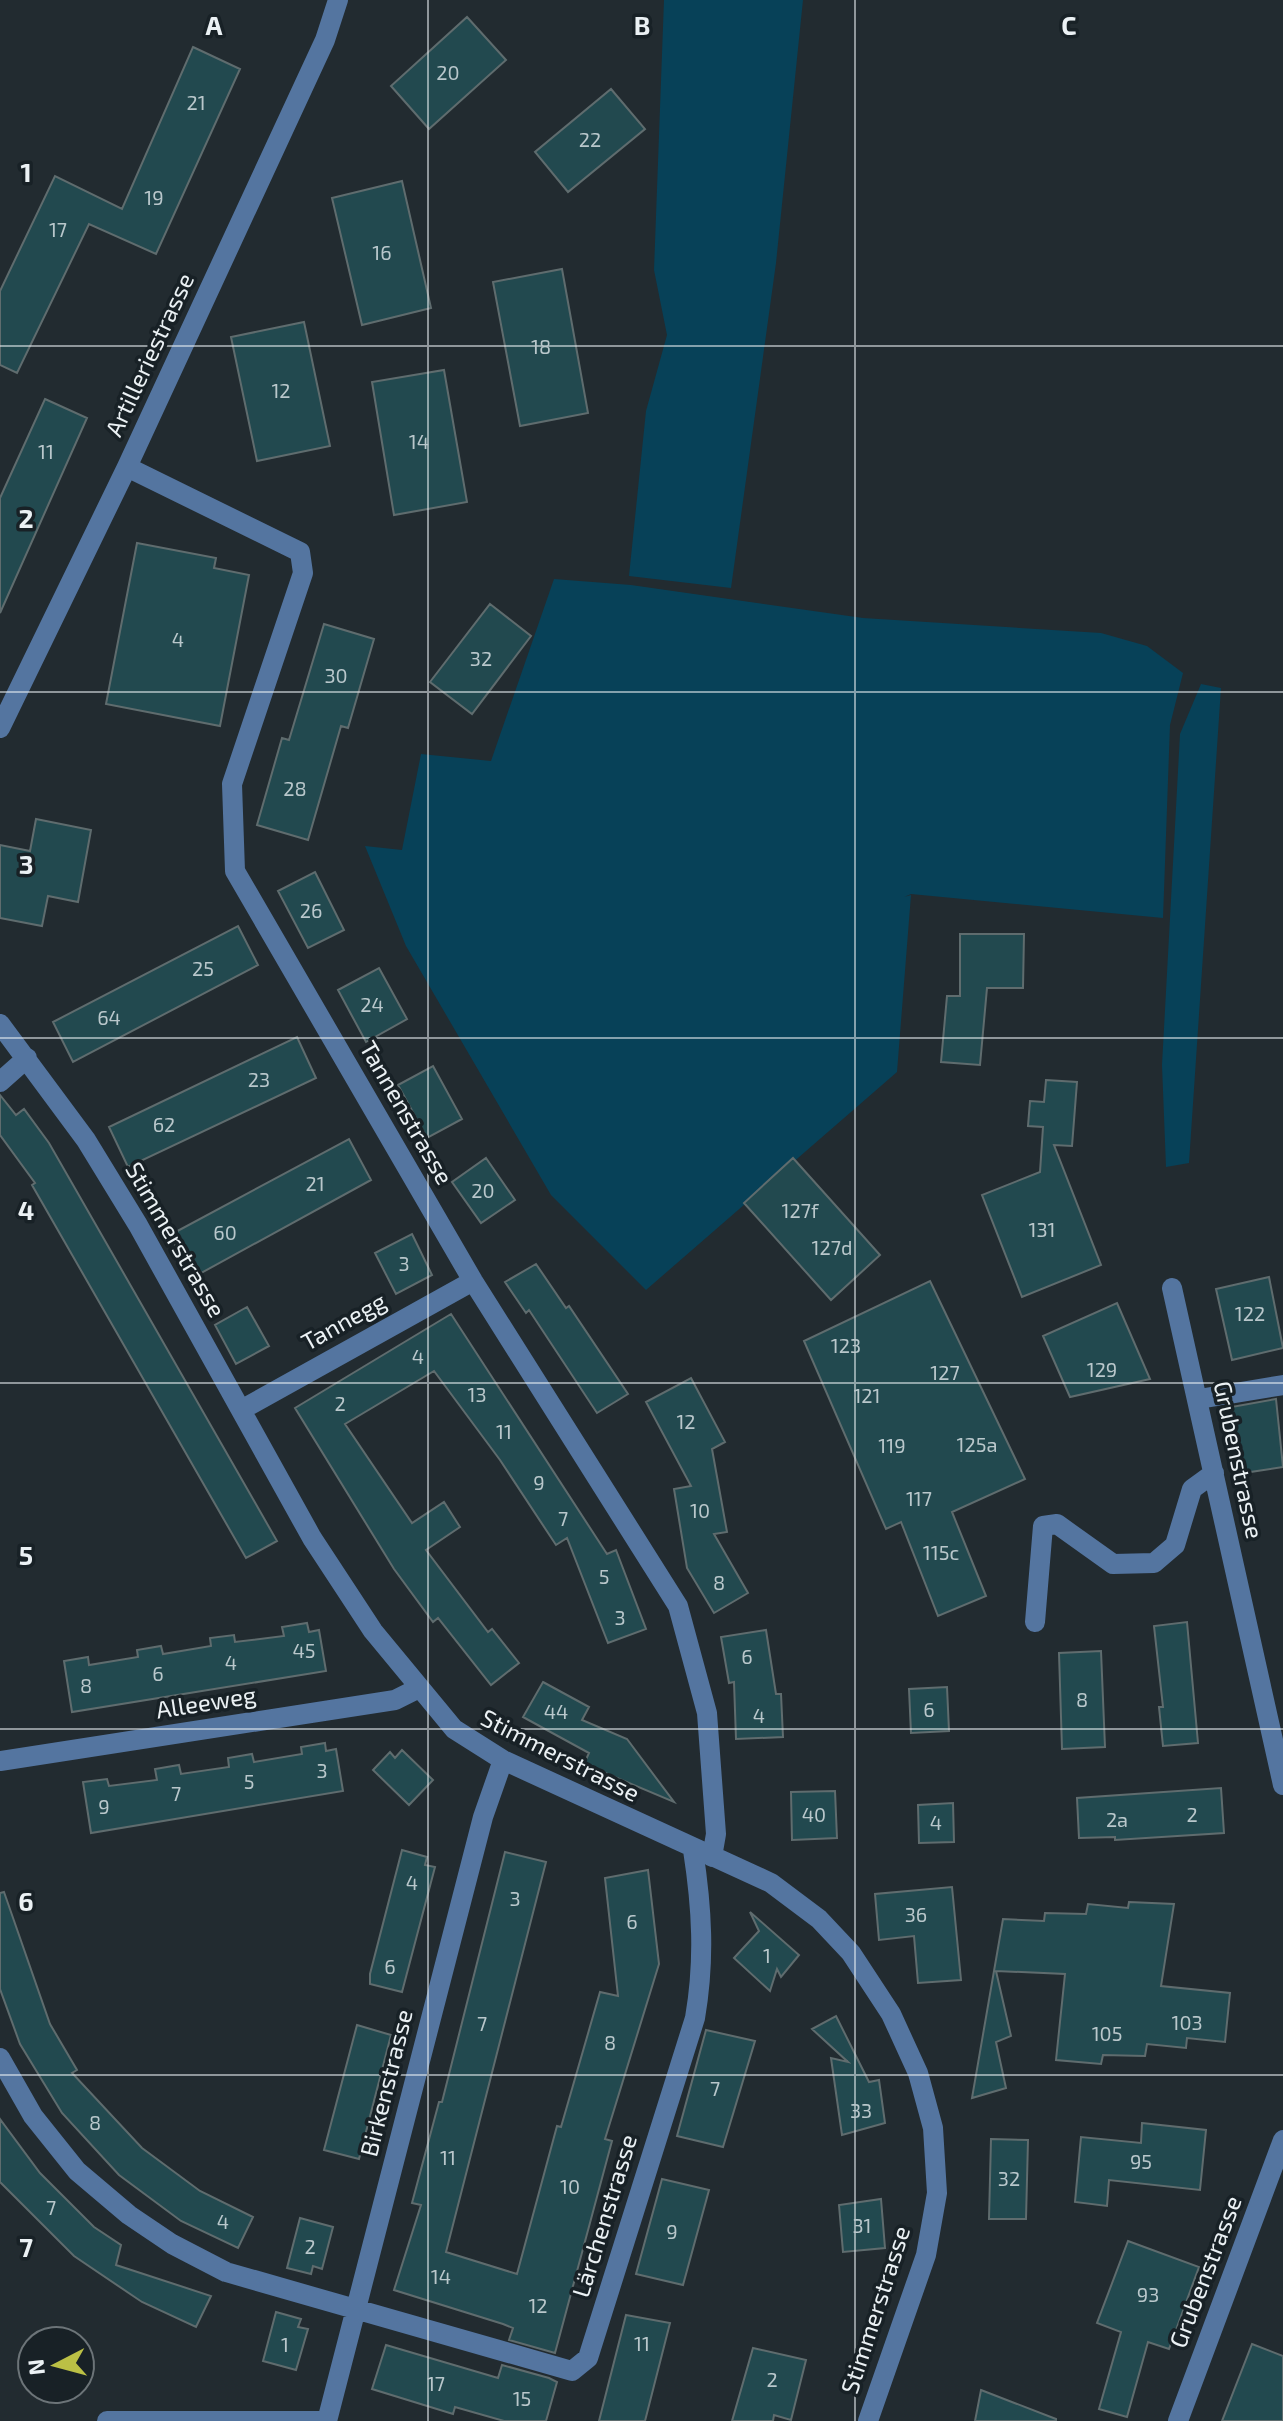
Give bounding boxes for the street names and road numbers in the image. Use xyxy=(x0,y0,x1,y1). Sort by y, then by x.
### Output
street label: Artilleriestrasse xyxy=(98,268,199,441)
street label: Tannenstrasse xyxy=(354,1035,460,1189)
street label: Stimmerstrasse xyxy=(120,1156,232,1322)
street label: Tannegg xyxy=(296,1286,391,1356)
street label: Grubenstrasse xyxy=(1209,1378,1270,1541)
street label: Alleeweg xyxy=(154,1679,258,1724)
street label: Stimmerstrasse xyxy=(476,1702,645,1807)
street label: Birkenstrasse xyxy=(353,2006,418,2159)
street label: Lärchenstrasse xyxy=(565,2131,642,2300)
street label: Grubenstrasse xyxy=(1162,2191,1247,2351)
street label: Stimmerstrasse xyxy=(834,2222,915,2397)

